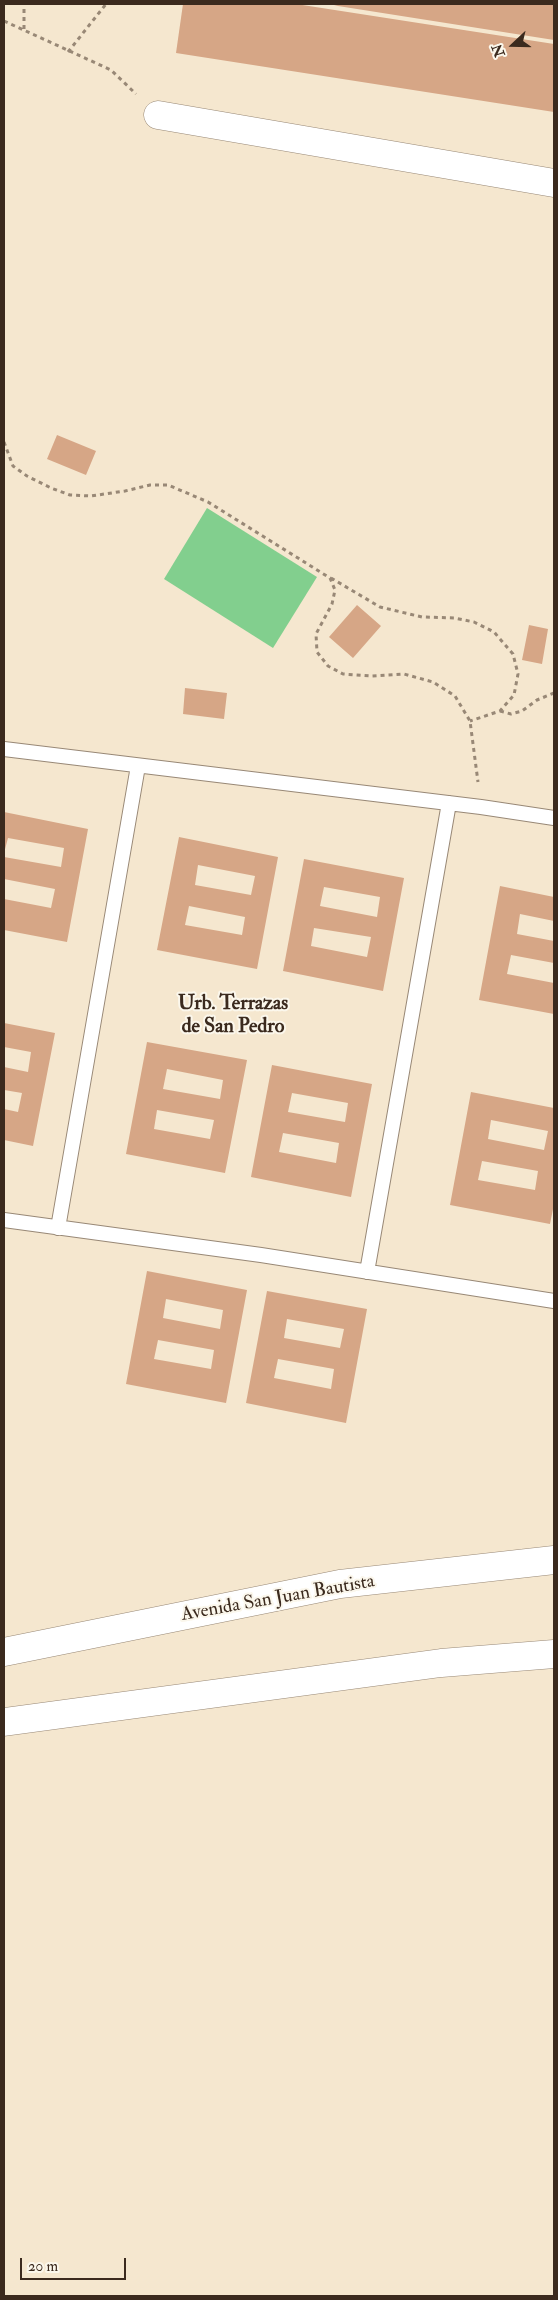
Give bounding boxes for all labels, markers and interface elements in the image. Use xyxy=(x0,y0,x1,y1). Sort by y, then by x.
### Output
north arrow xyxy=(488,20,538,70)
text: N xyxy=(488,42,509,59)
district label: Urb. Terrazas de San Pedro xyxy=(178,993,288,1040)
street label: Avenida San Juan Bautista xyxy=(179,1571,377,1627)
scale bar xyxy=(22,2248,129,2280)
text: 20 m xyxy=(28,2257,58,2276)

